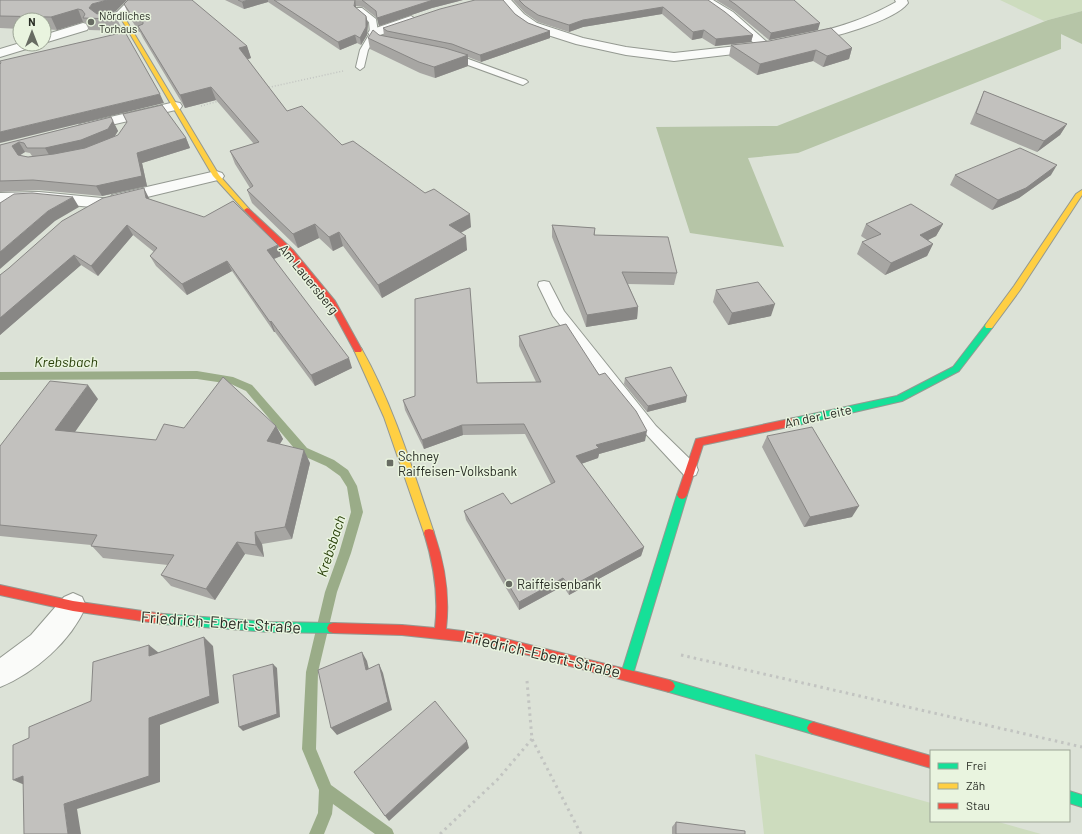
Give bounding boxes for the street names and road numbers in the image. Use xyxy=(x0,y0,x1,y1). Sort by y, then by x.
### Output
street label: Am Lauersberg xyxy=(276,241,342,317)
street label: An der Leite xyxy=(783,401,853,431)
street label: Friedrich-Ebert-Straße xyxy=(140,606,302,637)
street label: Friedrich-Ebert-Straße xyxy=(462,626,622,681)

